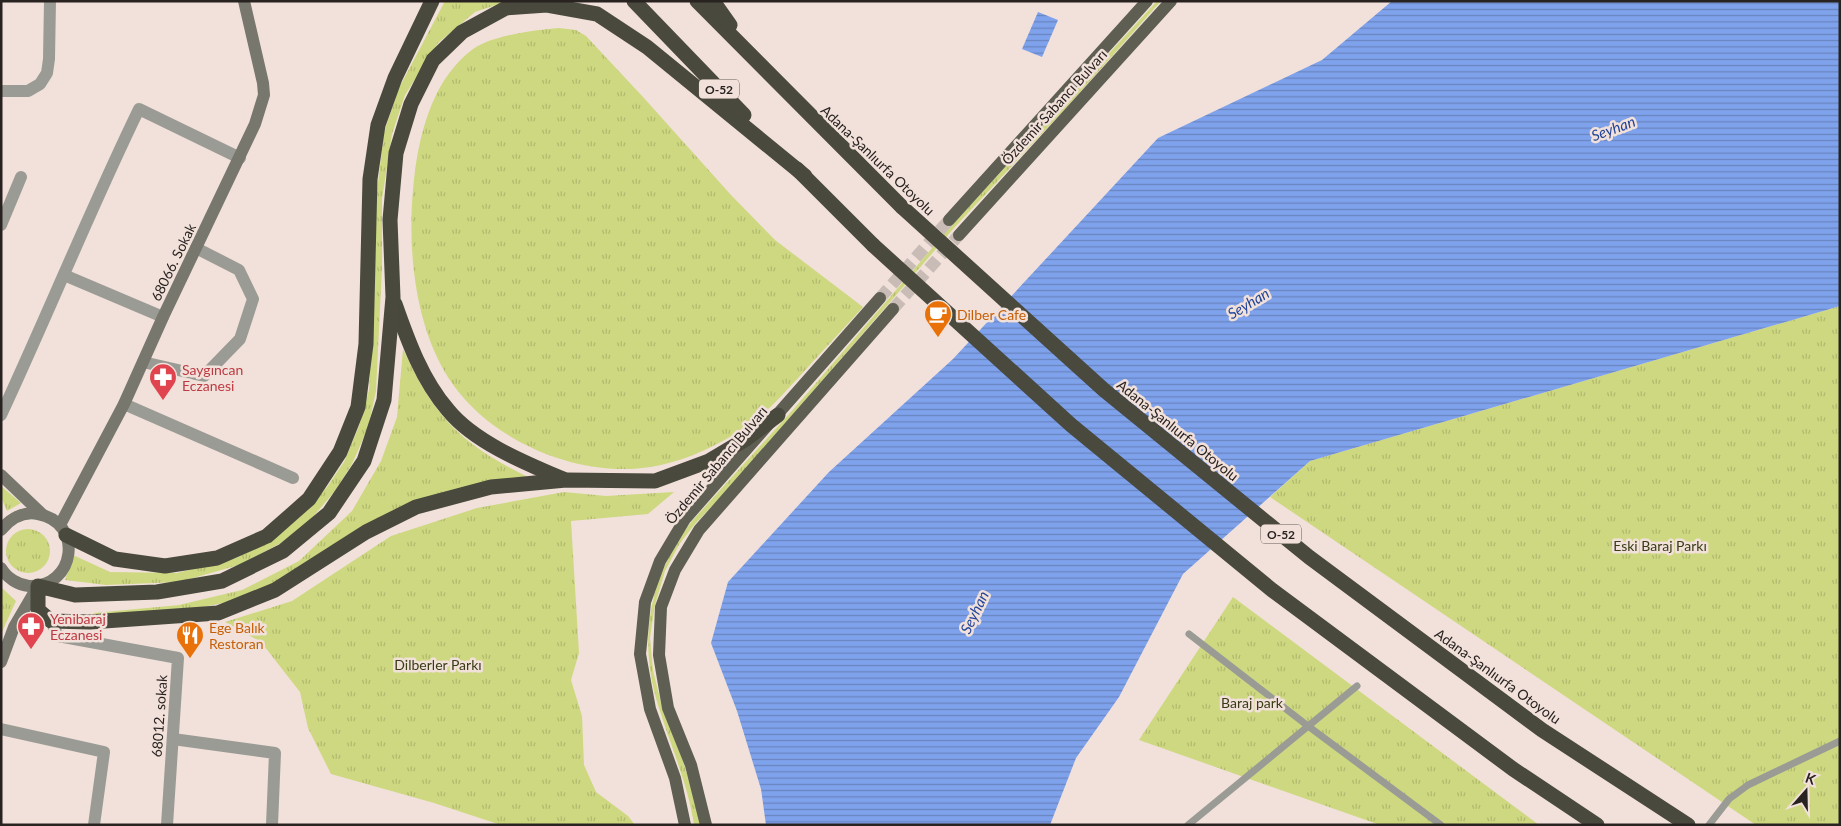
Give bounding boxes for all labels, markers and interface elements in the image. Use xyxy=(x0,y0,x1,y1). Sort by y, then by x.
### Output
street label: Özdemir Sabancı Bulvarı xyxy=(998,46,1110,168)
road number: O-52 xyxy=(699,80,739,98)
street label: Adana-Şanlıurfa Otoyolu xyxy=(818,101,938,219)
water label: Seyhan xyxy=(1589,112,1637,144)
street label: 68066. Sokak xyxy=(147,220,199,304)
water label: Seyhan xyxy=(1224,284,1272,322)
cafe icon: Dilber Cafe xyxy=(923,299,953,338)
place label: Dilber Cafe xyxy=(957,306,1026,323)
place label: Saygıncan Eczanesi xyxy=(182,361,243,394)
pharmacy icon: Saygıncan Eczanesi xyxy=(148,362,178,401)
street label: Adana-Şanlıurfa Otoyolu xyxy=(1114,376,1242,484)
street label: Özdemir Sabancı Bulvarı xyxy=(662,402,770,528)
road number: O-52 xyxy=(1261,524,1301,544)
park label: Eski Baraj Parkı xyxy=(1613,537,1707,554)
water label: Seyhan xyxy=(956,588,992,636)
place label: Yenibaraj Eczanesi xyxy=(50,610,106,643)
pharmacy icon: Yenibaraj Eczanesi xyxy=(16,611,46,650)
place label: Ege Balık Restoran xyxy=(209,619,266,652)
restaurant icon: Ege Balık Restoran xyxy=(175,620,205,659)
street label: Adana-Şanlıurfa Otoyolu xyxy=(1432,625,1564,727)
park label: Dilberler Parkı xyxy=(394,656,482,673)
street label: 68012. sokak xyxy=(148,673,170,758)
park label: Baraj park xyxy=(1221,694,1284,711)
north arrow xyxy=(1781,766,1831,816)
text: K xyxy=(1803,769,1818,788)

